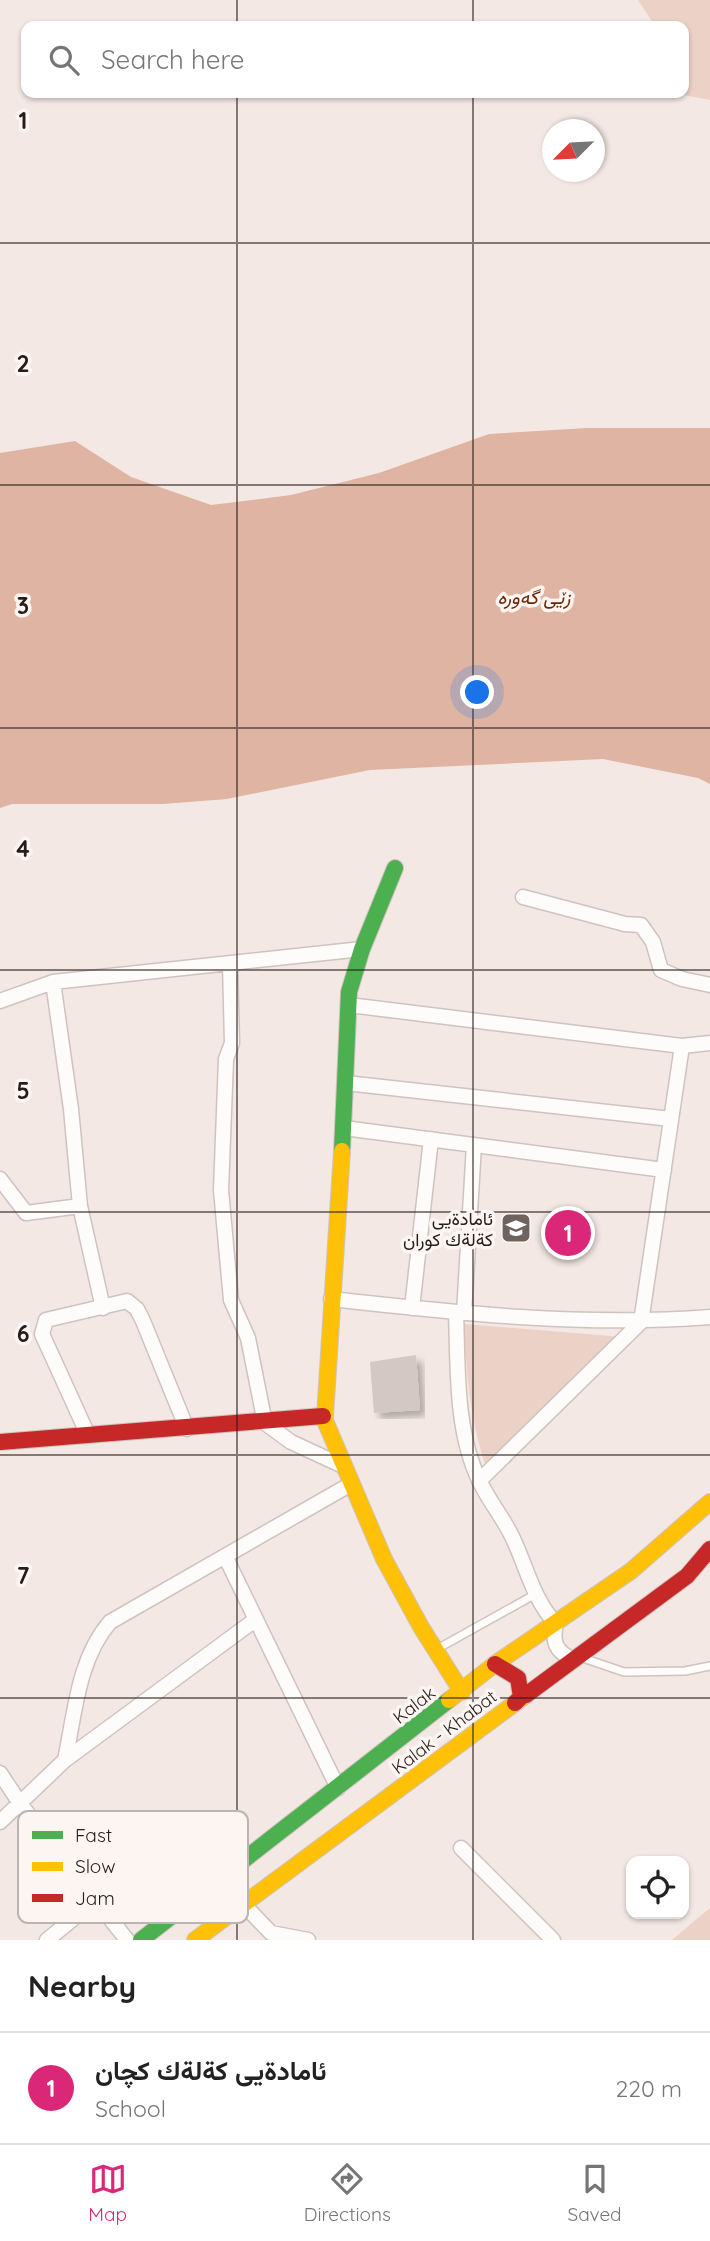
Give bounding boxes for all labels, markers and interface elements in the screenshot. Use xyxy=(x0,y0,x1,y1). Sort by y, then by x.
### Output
search box xyxy=(21,21,689,98)
icon: search xyxy=(45,41,83,79)
text: Search here xyxy=(101,43,245,76)
text: 1 xyxy=(19,106,27,135)
north arrow xyxy=(542,119,605,182)
text: 2 xyxy=(16,349,30,378)
water label: زێی گەورە xyxy=(497,585,572,609)
text: 3 xyxy=(17,591,29,620)
your location xyxy=(460,675,494,709)
text: 4 xyxy=(16,834,30,863)
text: 5 xyxy=(16,1076,30,1105)
place label: ئامادةيى كةلةك كوران xyxy=(403,1207,493,1251)
pin: 1 xyxy=(545,1207,591,1259)
school or university icon: ئامادةيى كةلةك كوران xyxy=(499,1211,533,1245)
text: 6 xyxy=(17,1319,29,1348)
text: 7 xyxy=(17,1561,30,1590)
street label: Kalak xyxy=(388,1681,440,1729)
street label: Kalak - Khabat xyxy=(387,1685,501,1779)
legend xyxy=(18,1811,248,1923)
text: Fast xyxy=(75,1823,112,1847)
text: Slow xyxy=(75,1854,116,1878)
map controls xyxy=(626,1856,689,1919)
button: locate xyxy=(626,1856,689,1919)
text: Jam xyxy=(75,1886,115,1910)
text: Nearby xyxy=(28,1967,136,2005)
text: ئامادةيى كةلةك كچان xyxy=(95,2054,326,2087)
text: 1 xyxy=(47,2074,55,2103)
text: 220 m xyxy=(616,2074,682,2103)
text: School xyxy=(95,2094,166,2123)
tab: Map xyxy=(88,2160,127,2226)
tab: Directions xyxy=(304,2160,391,2226)
tab: Saved xyxy=(567,2160,622,2226)

